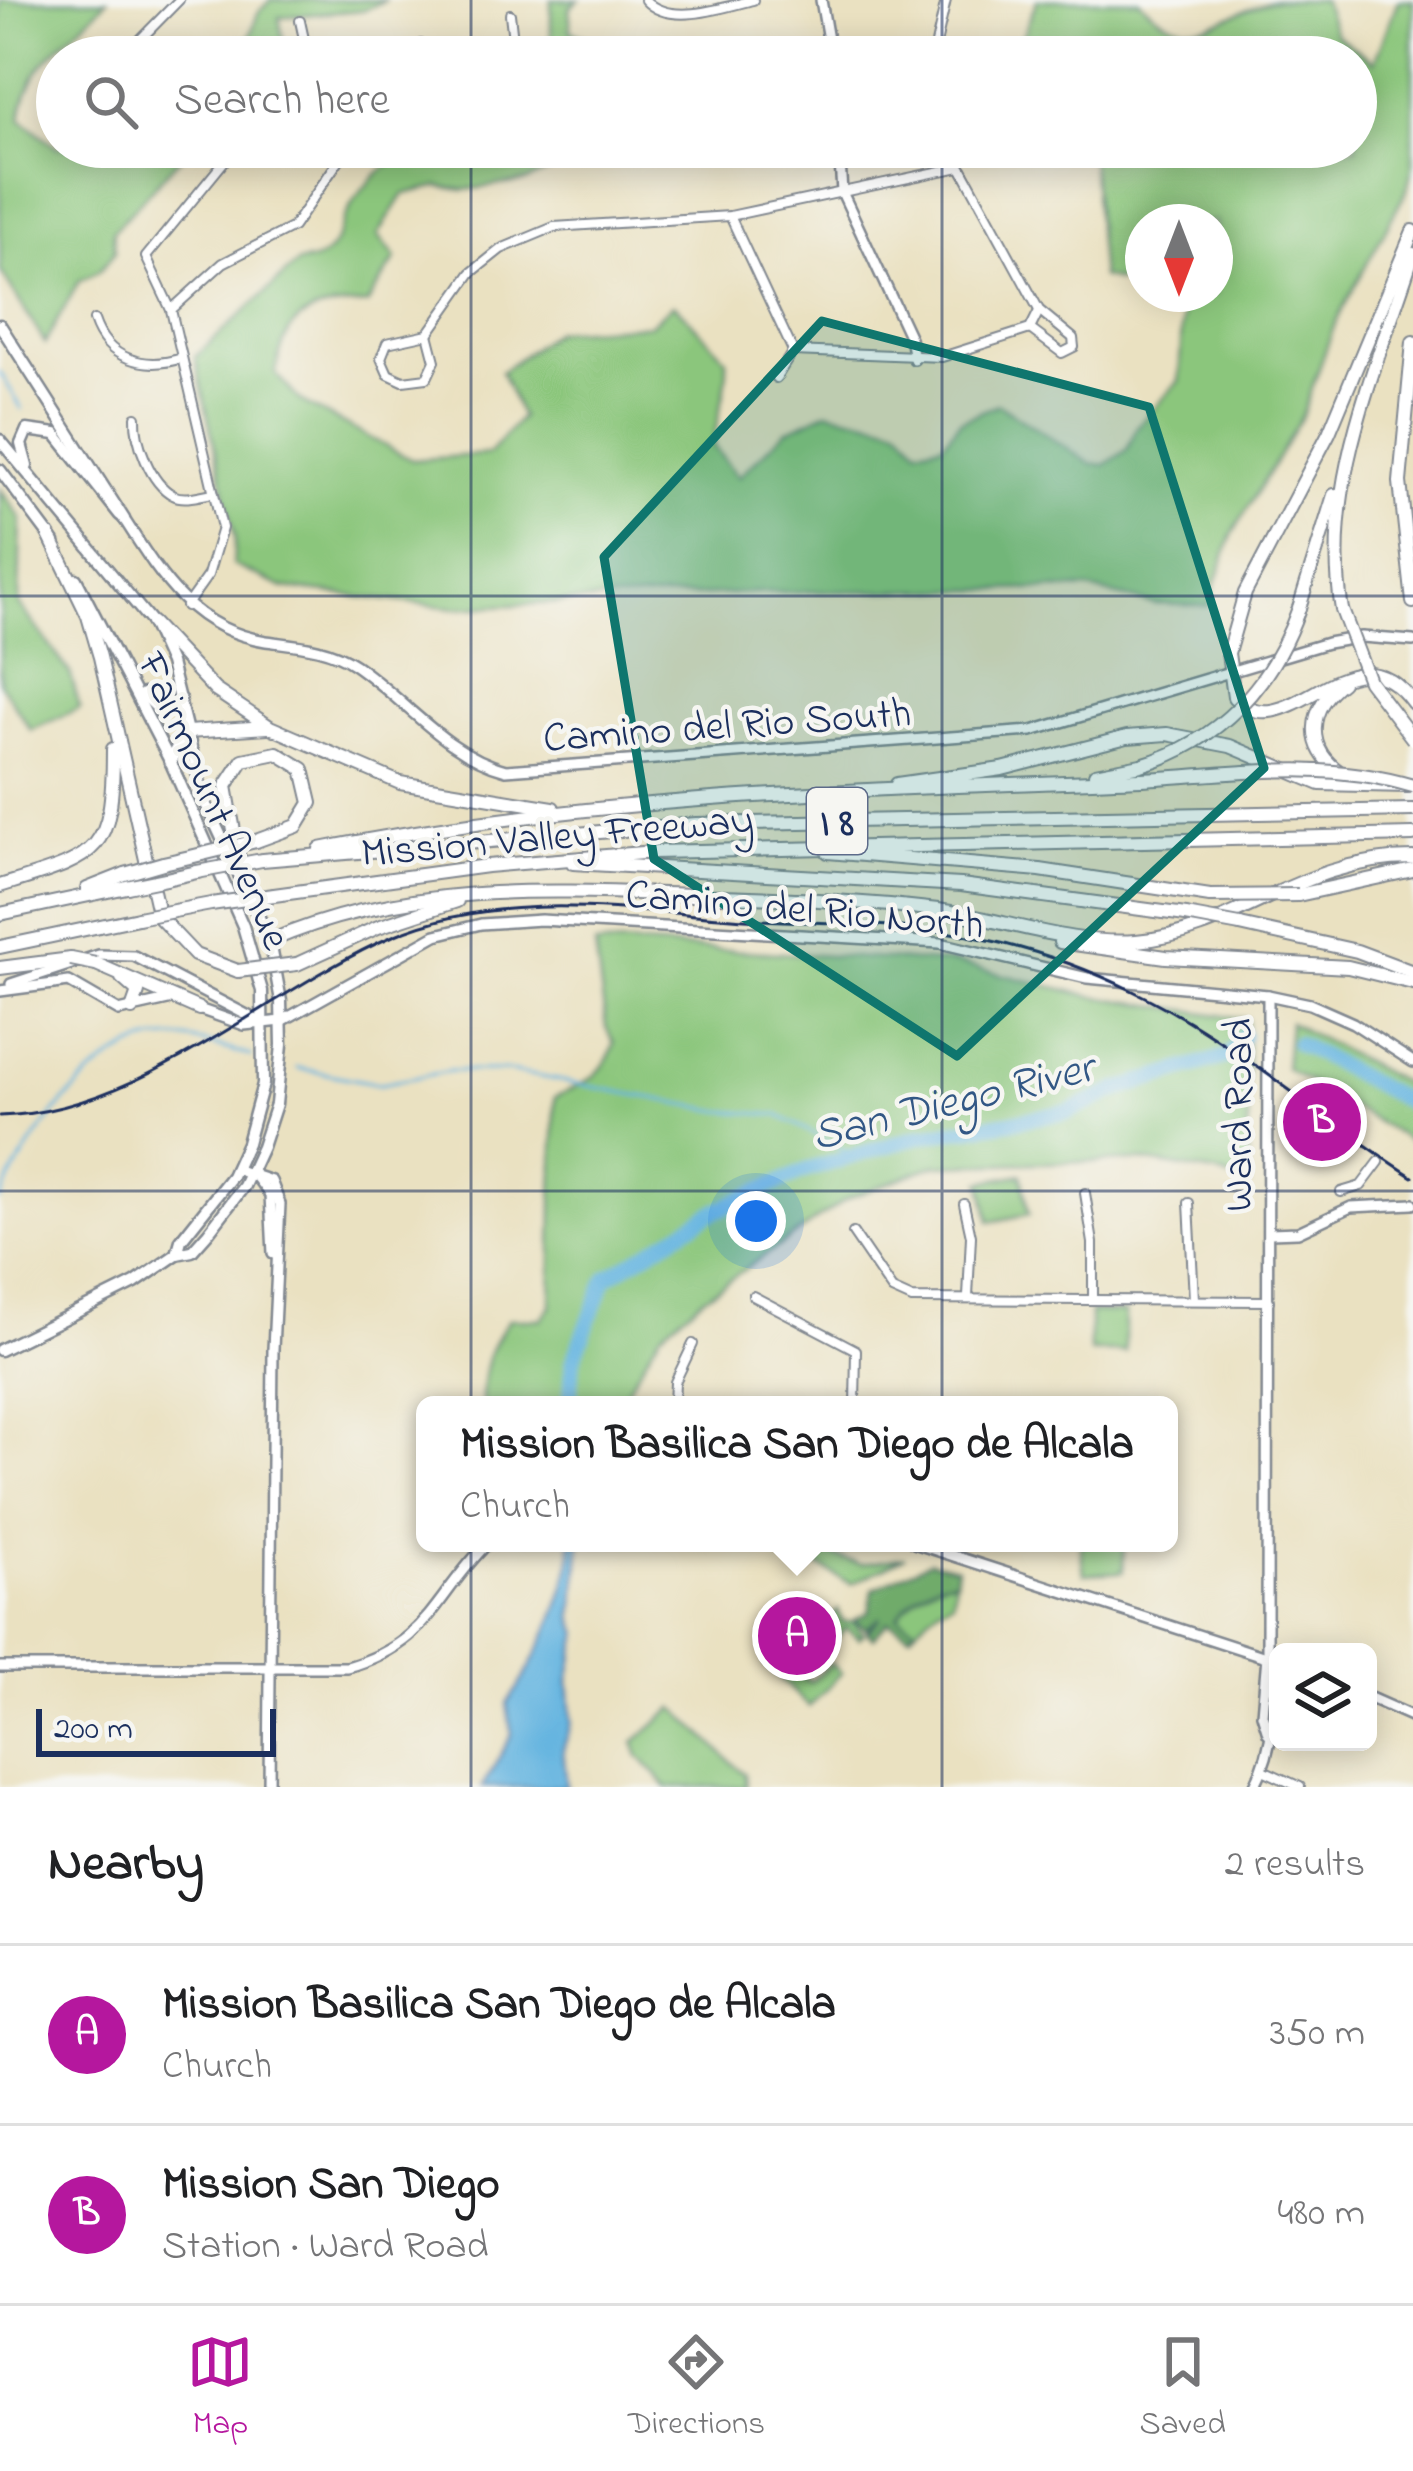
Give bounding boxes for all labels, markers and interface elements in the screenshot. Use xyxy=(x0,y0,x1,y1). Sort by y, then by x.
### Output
search box xyxy=(36,36,1377,168)
icon: search xyxy=(78,69,144,135)
text: Search here xyxy=(174,69,390,135)
north arrow xyxy=(1125,204,1233,312)
street label: Fairmount Avenue xyxy=(119,642,305,960)
street label: Camino del Rio South xyxy=(541,684,913,771)
road number: I 8 xyxy=(807,788,867,854)
street label: Mission Valley Freeway xyxy=(359,791,756,886)
street label: Camino del Rio North xyxy=(623,865,986,958)
street label: Ward Road xyxy=(1210,1018,1271,1212)
water label: San Diego River xyxy=(805,1036,1106,1171)
pin: B xyxy=(1283,1077,1361,1167)
your location xyxy=(726,1191,786,1251)
popup xyxy=(416,1396,1178,1552)
text: Mission Basilica San Diego de Alcala xyxy=(460,1413,1134,1479)
text: Church xyxy=(460,1479,570,1536)
pin: A xyxy=(758,1591,836,1681)
map controls xyxy=(1269,1643,1377,1751)
button: layers xyxy=(1269,1643,1377,1751)
scale bar xyxy=(36,1703,276,1756)
text: 200 m xyxy=(54,1706,133,1754)
text: Nearby xyxy=(48,1828,204,1903)
text: 2 results xyxy=(1225,1837,1365,1894)
text: Mission Basilica San Diego de Alcala xyxy=(162,1973,836,2039)
text: A xyxy=(75,2006,99,2063)
text: 350 m xyxy=(1270,2006,1365,2063)
text: Church xyxy=(162,2039,272,2096)
text: Mission San Diego xyxy=(162,2153,500,2219)
text: B xyxy=(74,2186,100,2243)
text: 480 m xyxy=(1277,2186,1365,2243)
text: Station · Ward Road xyxy=(162,2219,489,2276)
tab: Map xyxy=(187,2329,253,2449)
tab: Directions xyxy=(628,2329,765,2449)
tab: Saved xyxy=(1140,2329,1226,2449)

